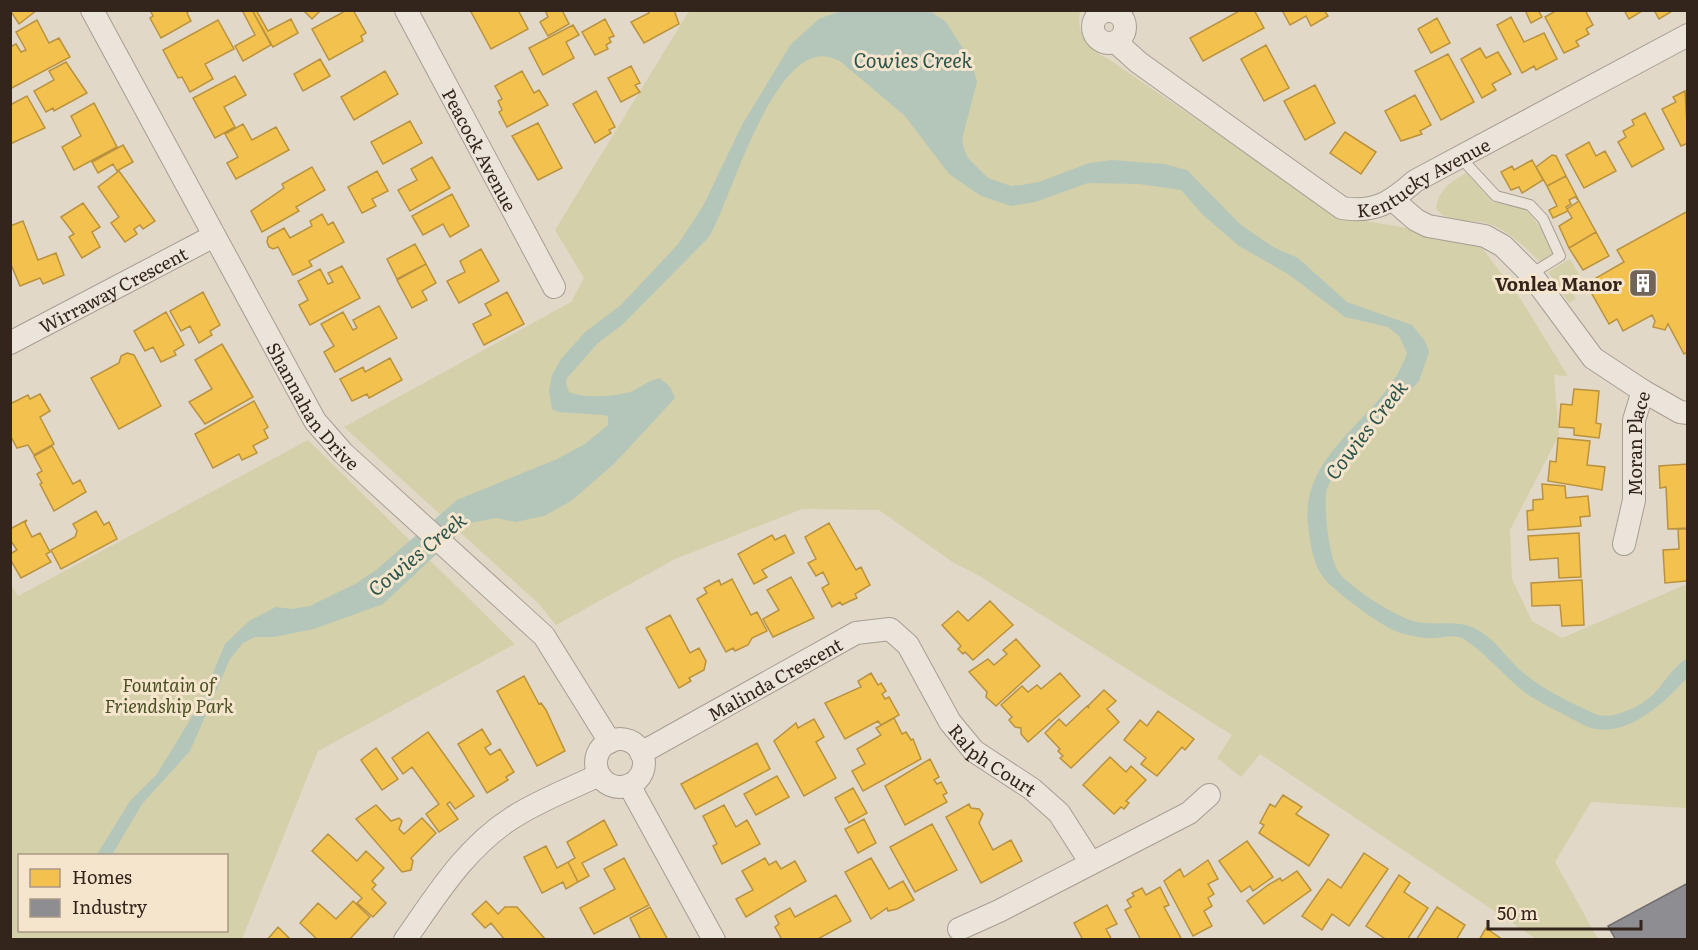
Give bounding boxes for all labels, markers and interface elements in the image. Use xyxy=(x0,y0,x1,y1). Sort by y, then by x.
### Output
water label: Cowies Creek xyxy=(853,44,973,74)
street label: Peacock Avenue xyxy=(437,83,524,216)
street label: Kentucky Avenue xyxy=(1356,130,1494,223)
street label: Wirraway Crescent xyxy=(34,239,192,339)
building icon: Vonlea Manor xyxy=(1627,267,1659,299)
place label: Vonlea Manor xyxy=(1495,270,1622,297)
street label: Shannahan Drive xyxy=(261,337,366,476)
water label: Cowies Creek xyxy=(1317,373,1413,485)
street label: Moran Place xyxy=(1621,387,1656,496)
water label: Cowies Creek xyxy=(360,504,472,602)
street label: Malinda Crescent xyxy=(702,630,848,727)
park label: Fountain of Friendship Park xyxy=(104,671,234,719)
street label: Ralph Court xyxy=(943,717,1043,803)
legend xyxy=(18,854,228,932)
text: Homes xyxy=(72,863,132,890)
text: Industry xyxy=(72,893,148,920)
scale bar xyxy=(1488,893,1641,931)
text: 50 m xyxy=(1497,899,1538,926)

